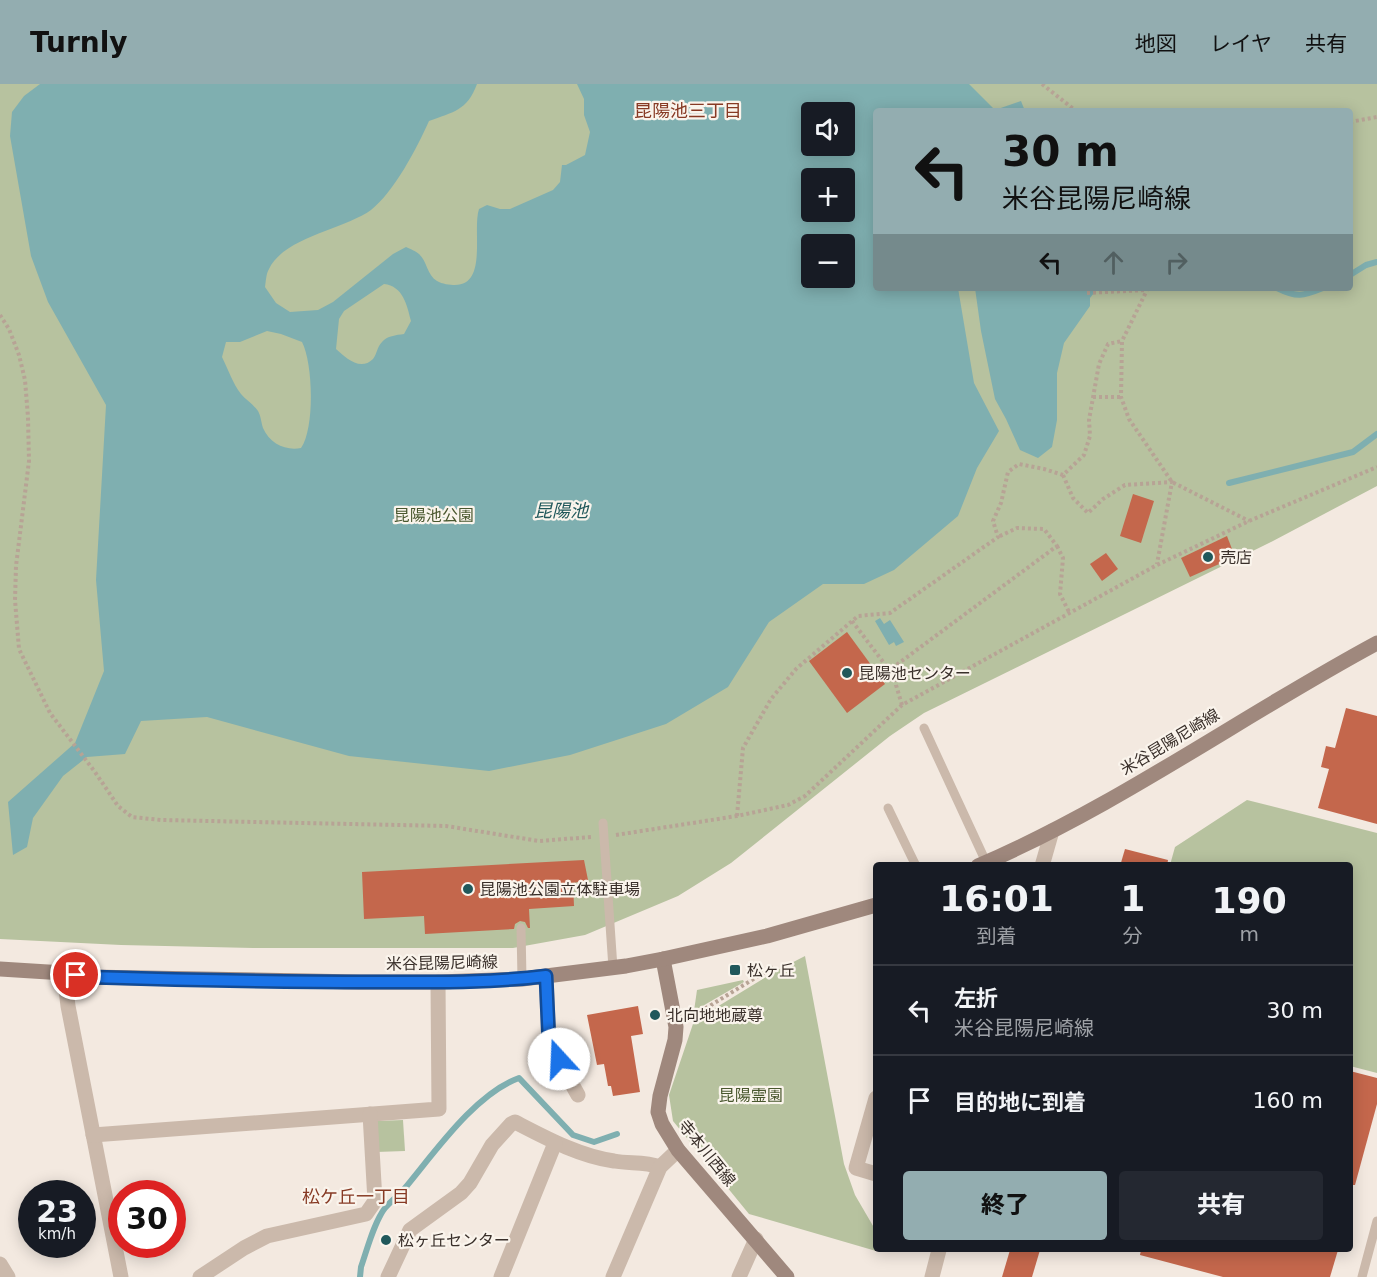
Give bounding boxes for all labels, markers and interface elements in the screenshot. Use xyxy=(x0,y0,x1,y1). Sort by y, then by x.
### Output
text: Turnly xyxy=(30,26,128,59)
text: 地図 xyxy=(1135,32,1177,56)
text: レイヤ xyxy=(1210,32,1272,56)
text: 共有 xyxy=(1305,32,1347,56)
district label: 昆陽池三丁目 xyxy=(634,100,742,121)
map controls xyxy=(801,102,855,288)
button: sound xyxy=(801,102,855,156)
text: 30 m xyxy=(1002,127,1119,176)
icon: left xyxy=(903,132,981,210)
button: + xyxy=(801,168,855,222)
text: 米谷昆陽尼崎線 xyxy=(1002,183,1191,214)
button: − xyxy=(801,234,855,288)
icon: left xyxy=(1034,246,1067,279)
icon: ahead xyxy=(1097,246,1130,279)
icon: right xyxy=(1160,246,1193,279)
water label: 昆陽池 xyxy=(534,500,590,521)
park label: 昆陽池公園 xyxy=(394,506,474,525)
place label: 売店 xyxy=(1220,548,1252,567)
marker: 売店 xyxy=(1201,550,1215,564)
place label: 昆陽池センター xyxy=(859,664,971,683)
marker: 昆陽池センター xyxy=(840,666,854,680)
street label: 米谷昆陽尼崎線 xyxy=(1117,705,1223,779)
text: 16:01 xyxy=(939,878,1054,919)
text: 1 xyxy=(1120,878,1145,919)
place label: 昆陽池公園立体駐車場 xyxy=(480,880,640,899)
text: 190 xyxy=(1212,880,1287,921)
marker: 昆陽池公園立体駐車場 xyxy=(461,882,475,896)
text: m xyxy=(1239,922,1259,946)
text: 到着 xyxy=(977,924,1017,948)
text: 分 xyxy=(1123,924,1143,948)
pin xyxy=(50,949,101,1000)
street label: 米谷昆陽尼崎線 xyxy=(386,953,498,973)
icon: arrive xyxy=(59,958,92,991)
place label: 松ヶ丘 xyxy=(747,961,795,980)
marker: 松ヶ丘 xyxy=(728,963,742,977)
text: 左折 xyxy=(954,986,998,1011)
icon: left xyxy=(903,994,936,1027)
text: 30 m xyxy=(1267,998,1323,1023)
place label: 北向地地蔵尊 xyxy=(667,1006,763,1025)
marker: 北向地地蔵尊 xyxy=(648,1008,662,1022)
text: 米谷昆陽尼崎線 xyxy=(954,1016,1094,1040)
position arrow xyxy=(527,1027,591,1091)
icon: arrive xyxy=(903,1084,936,1117)
park label: 昆陽霊園 xyxy=(719,1086,783,1105)
text: 160 m xyxy=(1253,1088,1323,1113)
text: 目的地に到着 xyxy=(954,1090,1086,1115)
street label: 寺本川西線 xyxy=(674,1116,740,1190)
button: 終了 xyxy=(903,1171,1107,1240)
button: 共有 xyxy=(1119,1171,1323,1240)
speed limit sign: 30 xyxy=(108,1180,186,1258)
district label: 松ケ丘一丁目 xyxy=(302,1186,410,1207)
text: 23 xyxy=(36,1194,78,1229)
text: km/h xyxy=(38,1225,76,1243)
place label: 松ヶ丘センター xyxy=(398,1231,510,1250)
marker: 松ヶ丘センター xyxy=(379,1233,393,1247)

